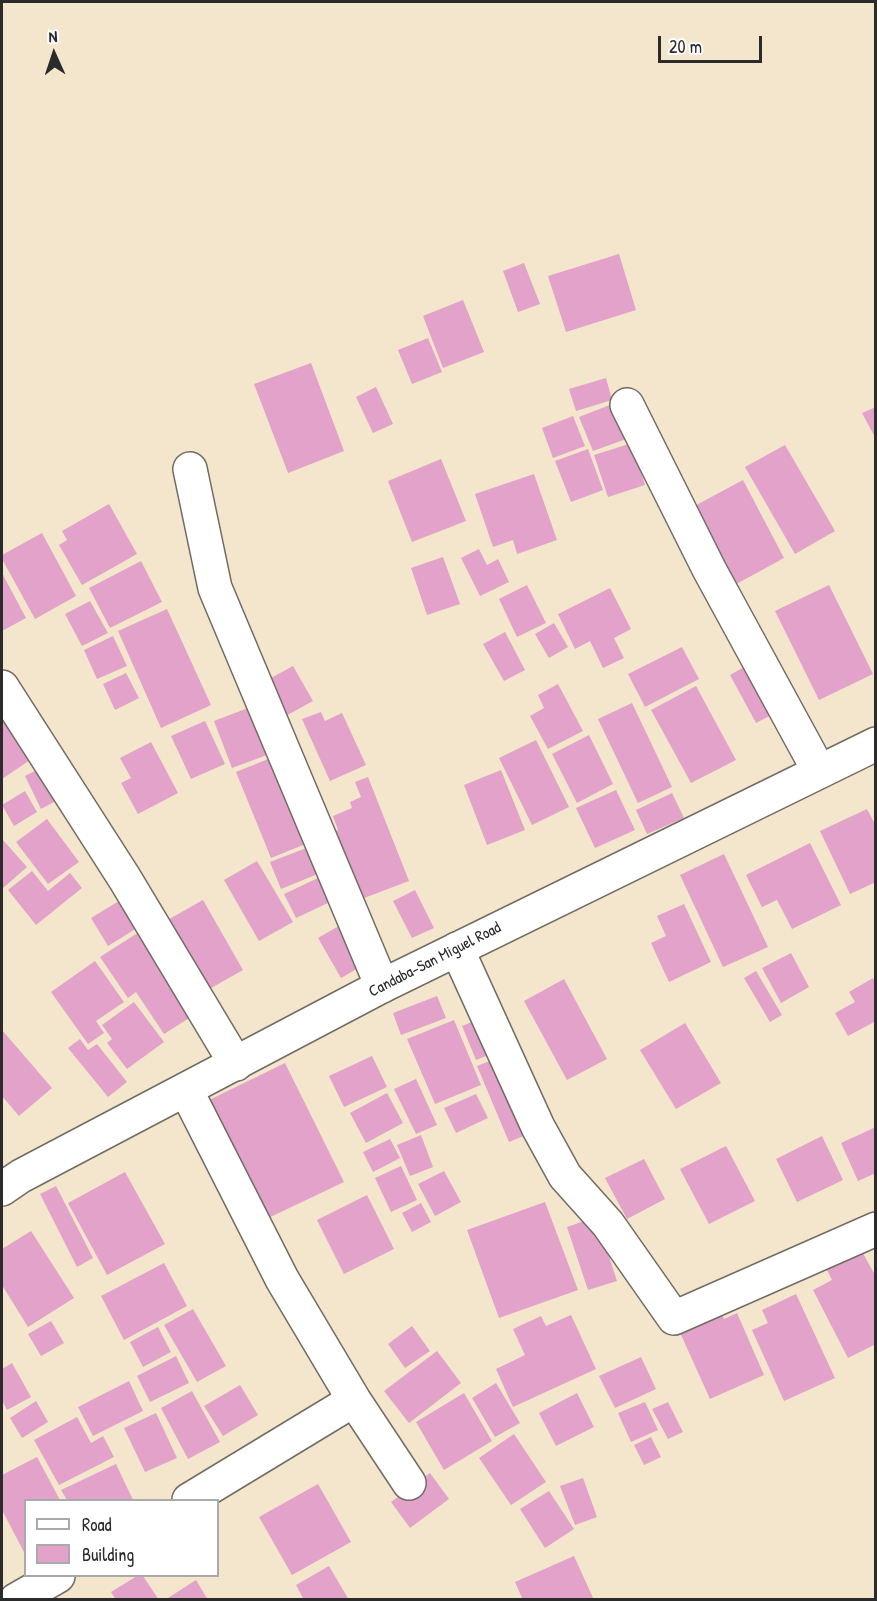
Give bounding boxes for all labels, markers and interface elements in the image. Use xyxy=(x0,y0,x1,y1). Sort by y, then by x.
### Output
north arrow xyxy=(24,24,84,84)
scale bar xyxy=(661,24,764,62)
text: N xyxy=(48,25,58,47)
text: 20 m xyxy=(669,34,702,59)
street label: Candaba-San Miguel Road xyxy=(366,918,504,1002)
legend xyxy=(24,1499,219,1577)
text: Road xyxy=(82,1512,112,1537)
text: Building xyxy=(82,1542,134,1567)

